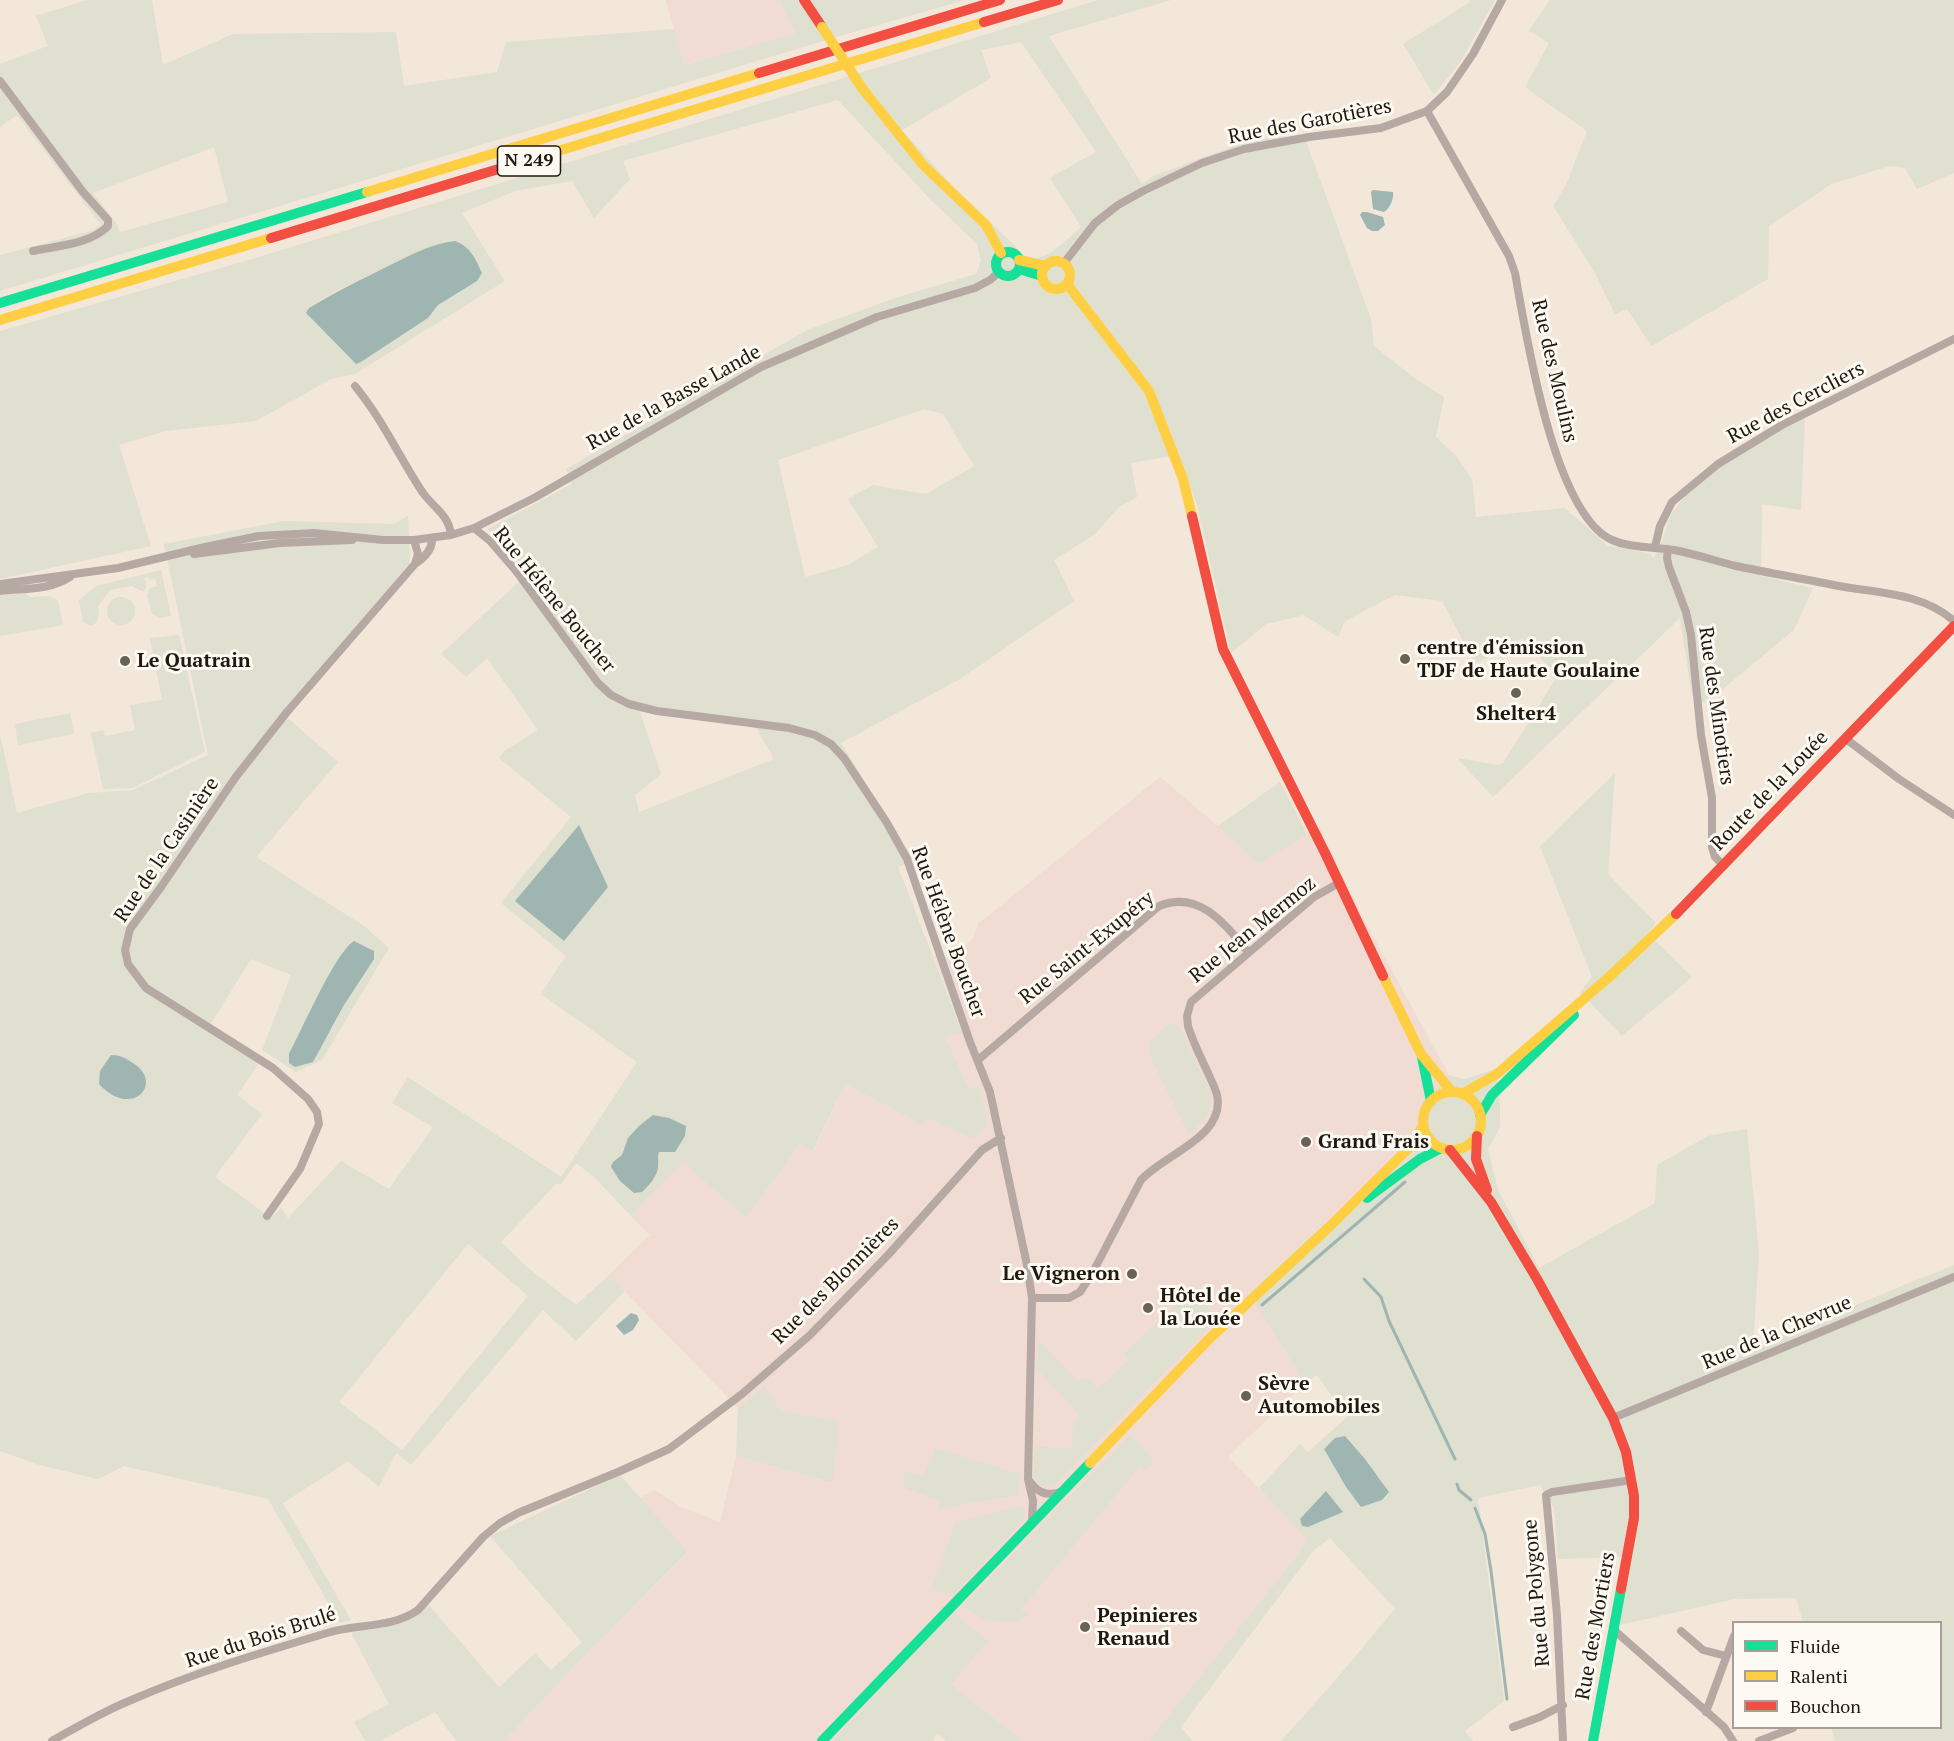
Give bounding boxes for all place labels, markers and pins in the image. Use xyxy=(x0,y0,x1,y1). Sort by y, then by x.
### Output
place label: centre d'émission TDF de Haute Goulaine xyxy=(1417,636,1640,683)
place label: Le Quatrain xyxy=(137,649,251,673)
marker: centre d'émission TDF de Haute Goulaine xyxy=(1398,652,1412,666)
marker: Le Quatrain xyxy=(118,654,132,668)
marker: Shelter4 xyxy=(1509,686,1523,700)
place label: Shelter4 xyxy=(1476,702,1556,726)
place label: Grand Frais xyxy=(1318,1130,1429,1154)
marker: Grand Frais xyxy=(1299,1135,1313,1149)
place label: Le Vigneron xyxy=(1003,1262,1120,1286)
marker: Le Vigneron xyxy=(1125,1267,1139,1281)
place label: Hôtel de la Louée xyxy=(1160,1284,1241,1331)
marker: Hôtel de la Louée xyxy=(1141,1301,1155,1315)
place label: Sèvre Automobiles xyxy=(1258,1372,1380,1419)
marker: Sèvre Automobiles xyxy=(1239,1389,1253,1403)
place label: Pepinieres Renaud xyxy=(1097,1604,1197,1651)
marker: Pepinieres Renaud xyxy=(1078,1620,1092,1634)

